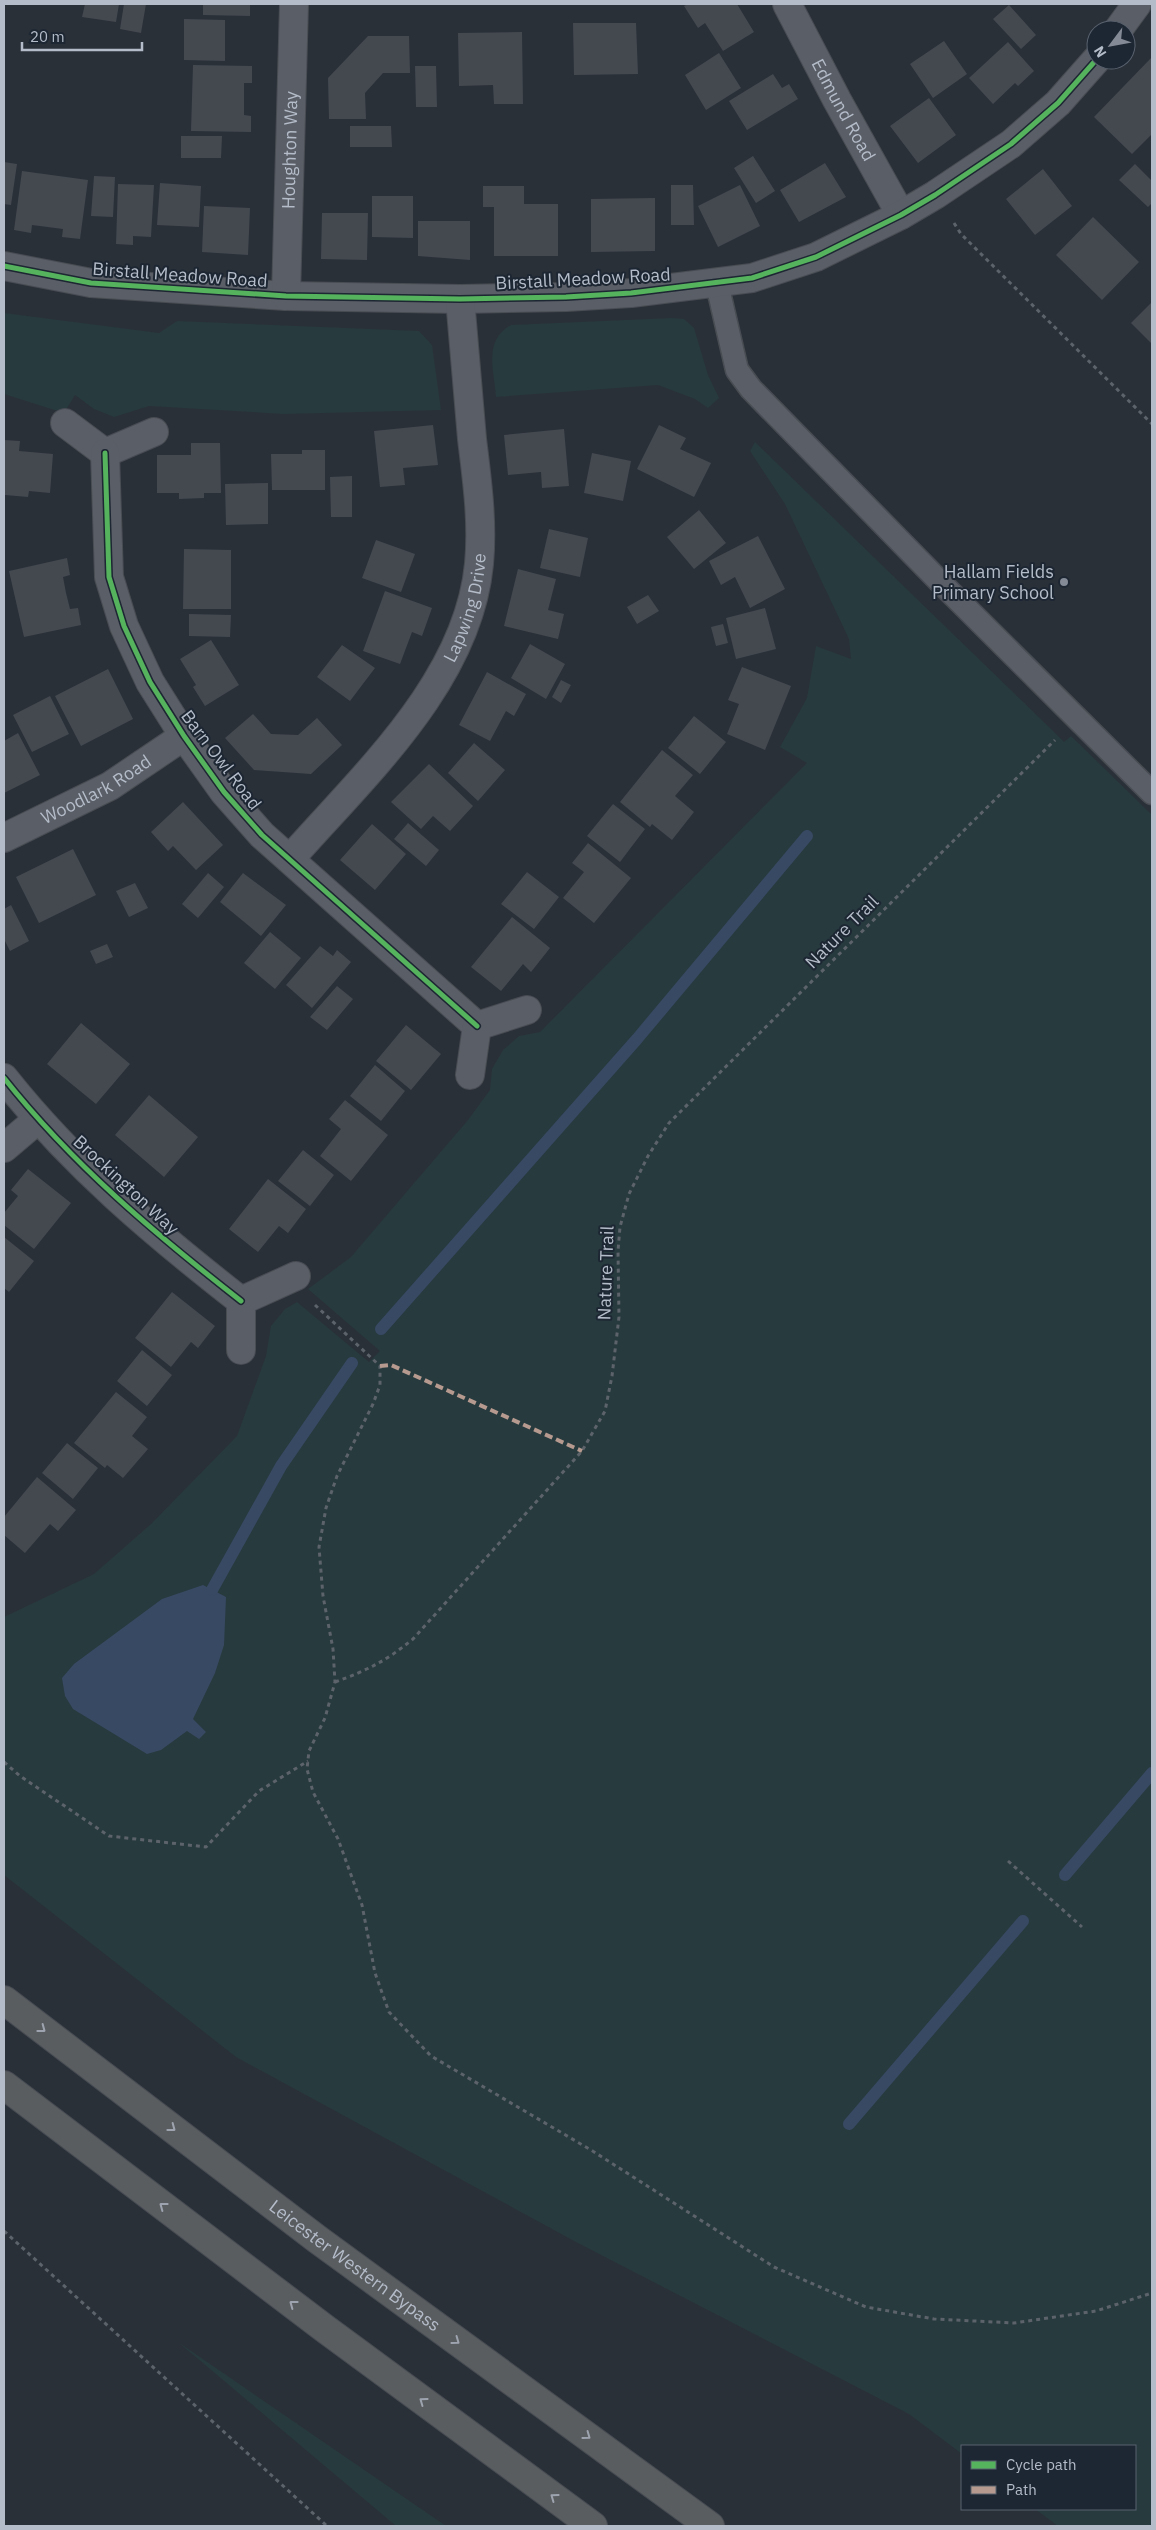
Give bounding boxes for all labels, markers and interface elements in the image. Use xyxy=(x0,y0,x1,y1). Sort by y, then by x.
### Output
scale bar xyxy=(22,20,142,52)
north arrow xyxy=(1086,20,1136,70)
text: 20 m xyxy=(30,27,65,46)
text: N xyxy=(1090,43,1110,61)
street label: Edmund Road xyxy=(807,55,881,165)
street label: Houghton Way xyxy=(276,91,303,209)
street label: Birstall Meadow Road xyxy=(92,257,268,292)
street label: Birstall Meadow Road xyxy=(495,262,671,295)
street label: Lapwing Drive xyxy=(438,552,491,666)
place label: Hallam Fields Primary School xyxy=(932,560,1054,604)
marker: Hallam Fields Primary School xyxy=(1058,576,1070,588)
street label: Barn Owl Road xyxy=(176,705,267,814)
street label: Woodlark Road xyxy=(37,750,155,829)
street label: Nature Trail xyxy=(800,890,883,973)
street label: Brockington Way xyxy=(69,1130,184,1240)
street label: Nature Trail xyxy=(592,1225,619,1321)
one-way arrow xyxy=(37,2024,46,2033)
one-way arrow xyxy=(166,2122,176,2131)
street label: Leicester Western Bypass xyxy=(265,2195,445,2336)
one-way arrow xyxy=(160,2203,169,2211)
one-way arrow xyxy=(289,2301,299,2310)
one-way arrow xyxy=(450,2335,459,2343)
one-way arrow xyxy=(419,2398,429,2407)
one-way arrow xyxy=(581,2431,590,2439)
legend xyxy=(961,2445,1136,2510)
text: Cycle path xyxy=(1006,2455,1077,2474)
text: Path xyxy=(1006,2480,1037,2499)
one-way arrow xyxy=(550,2494,560,2503)

